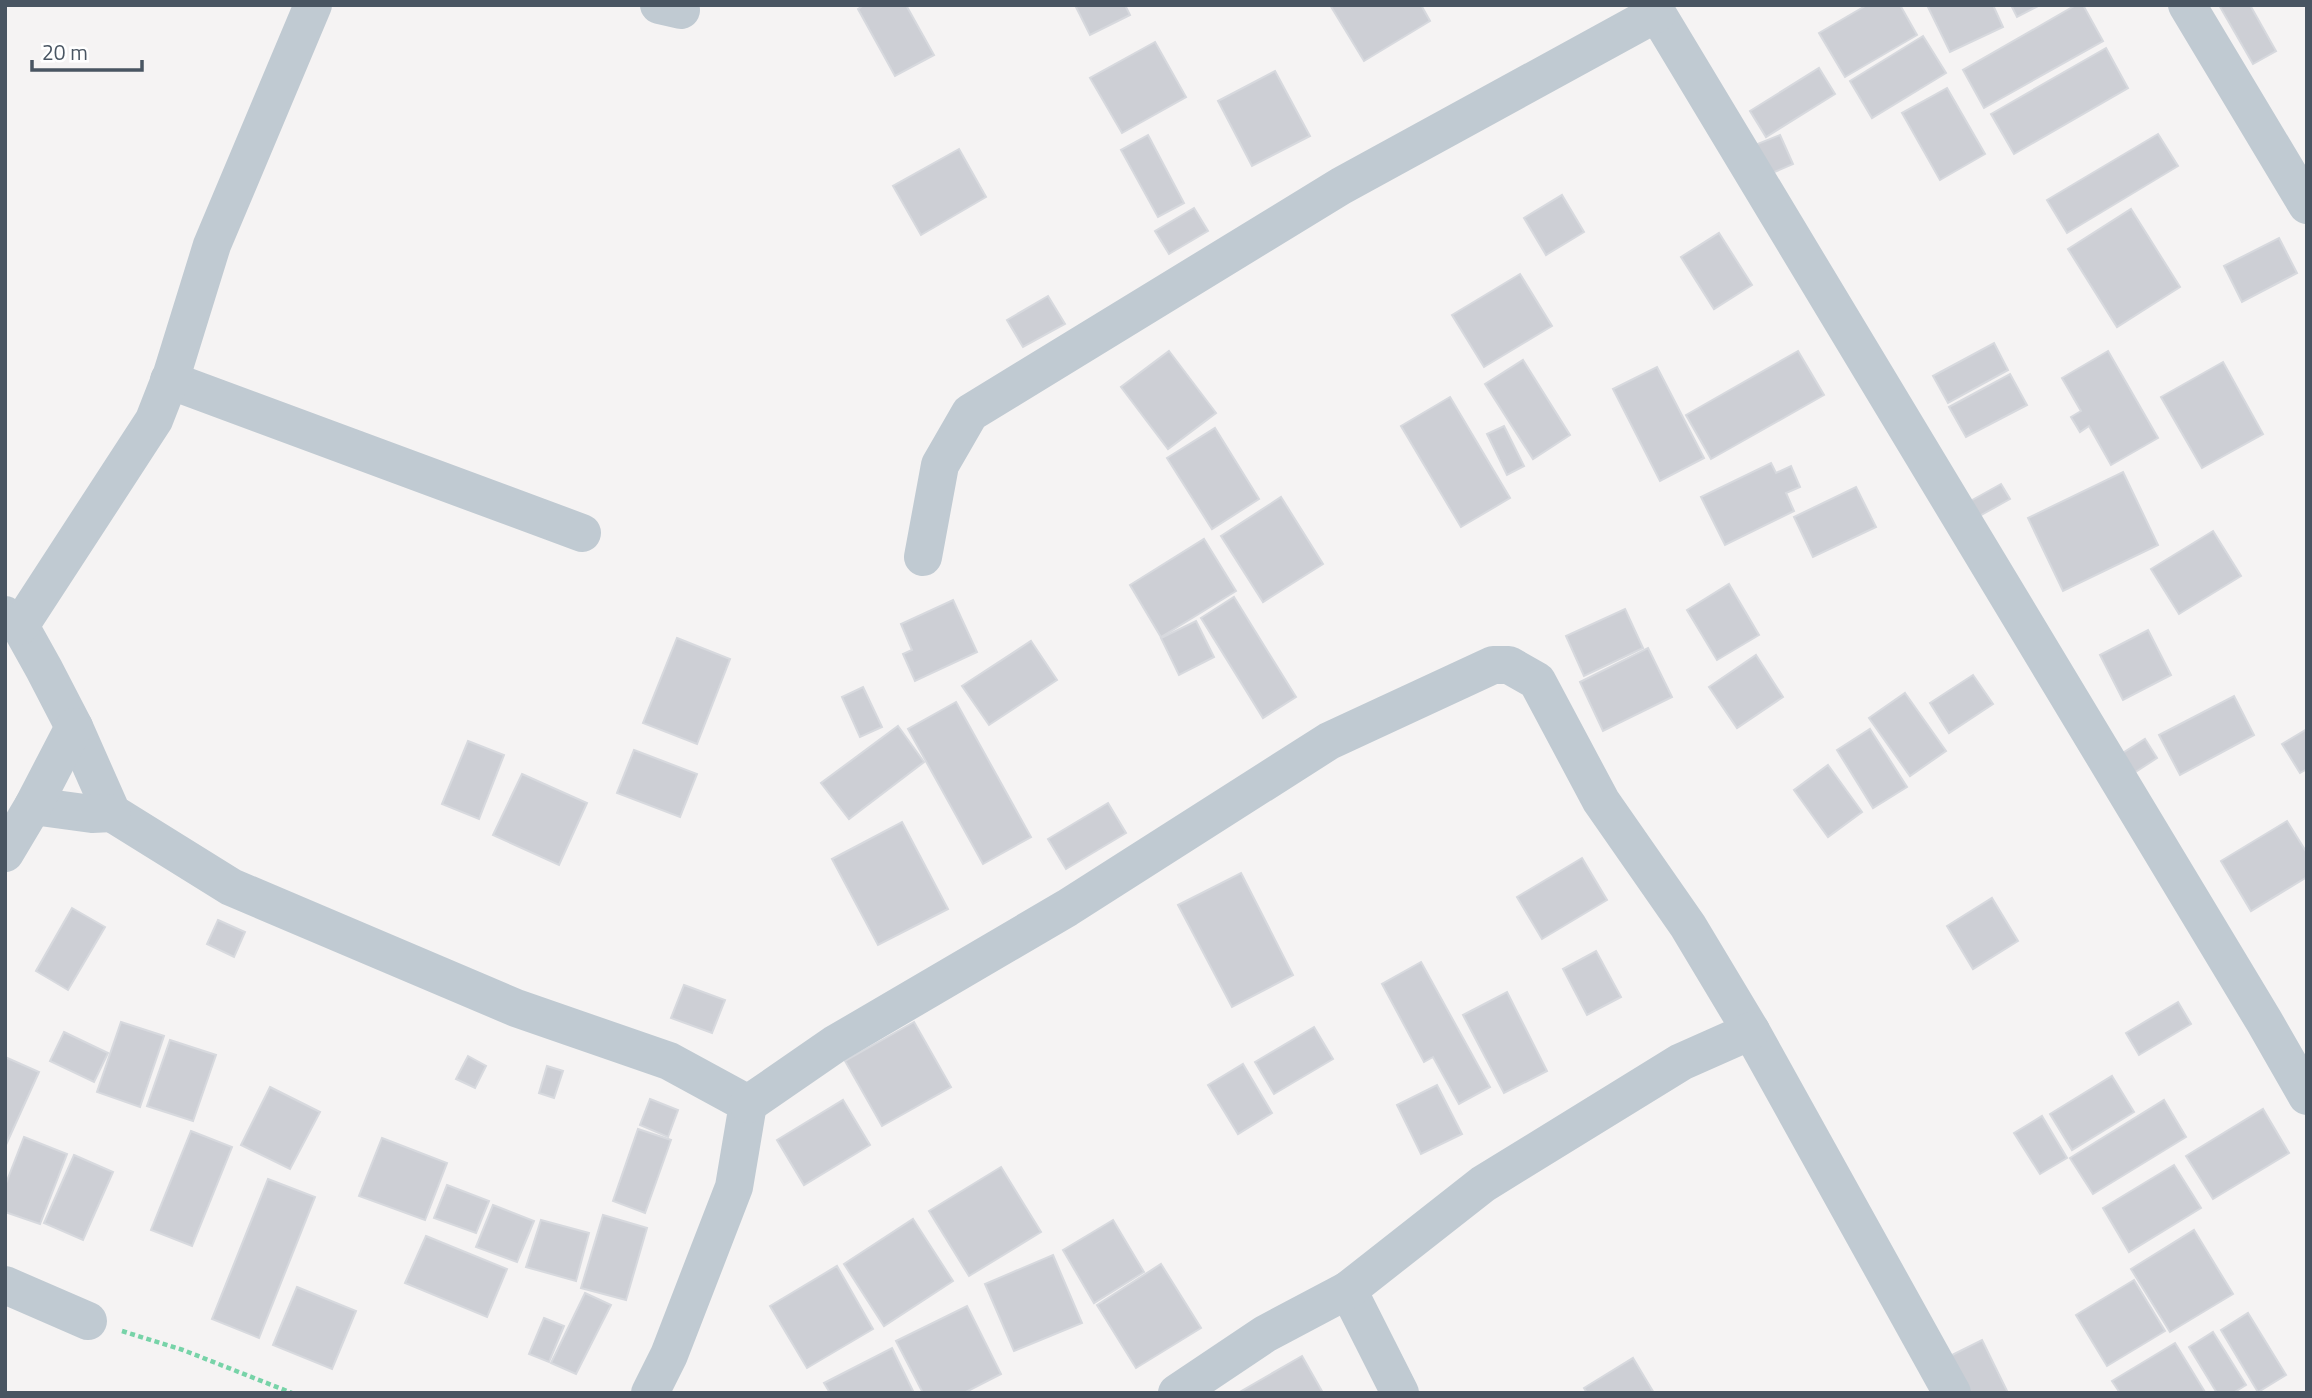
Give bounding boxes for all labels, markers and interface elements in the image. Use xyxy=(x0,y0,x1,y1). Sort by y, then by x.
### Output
scale bar xyxy=(32,28,142,72)
text: 20 m xyxy=(42,36,88,68)

